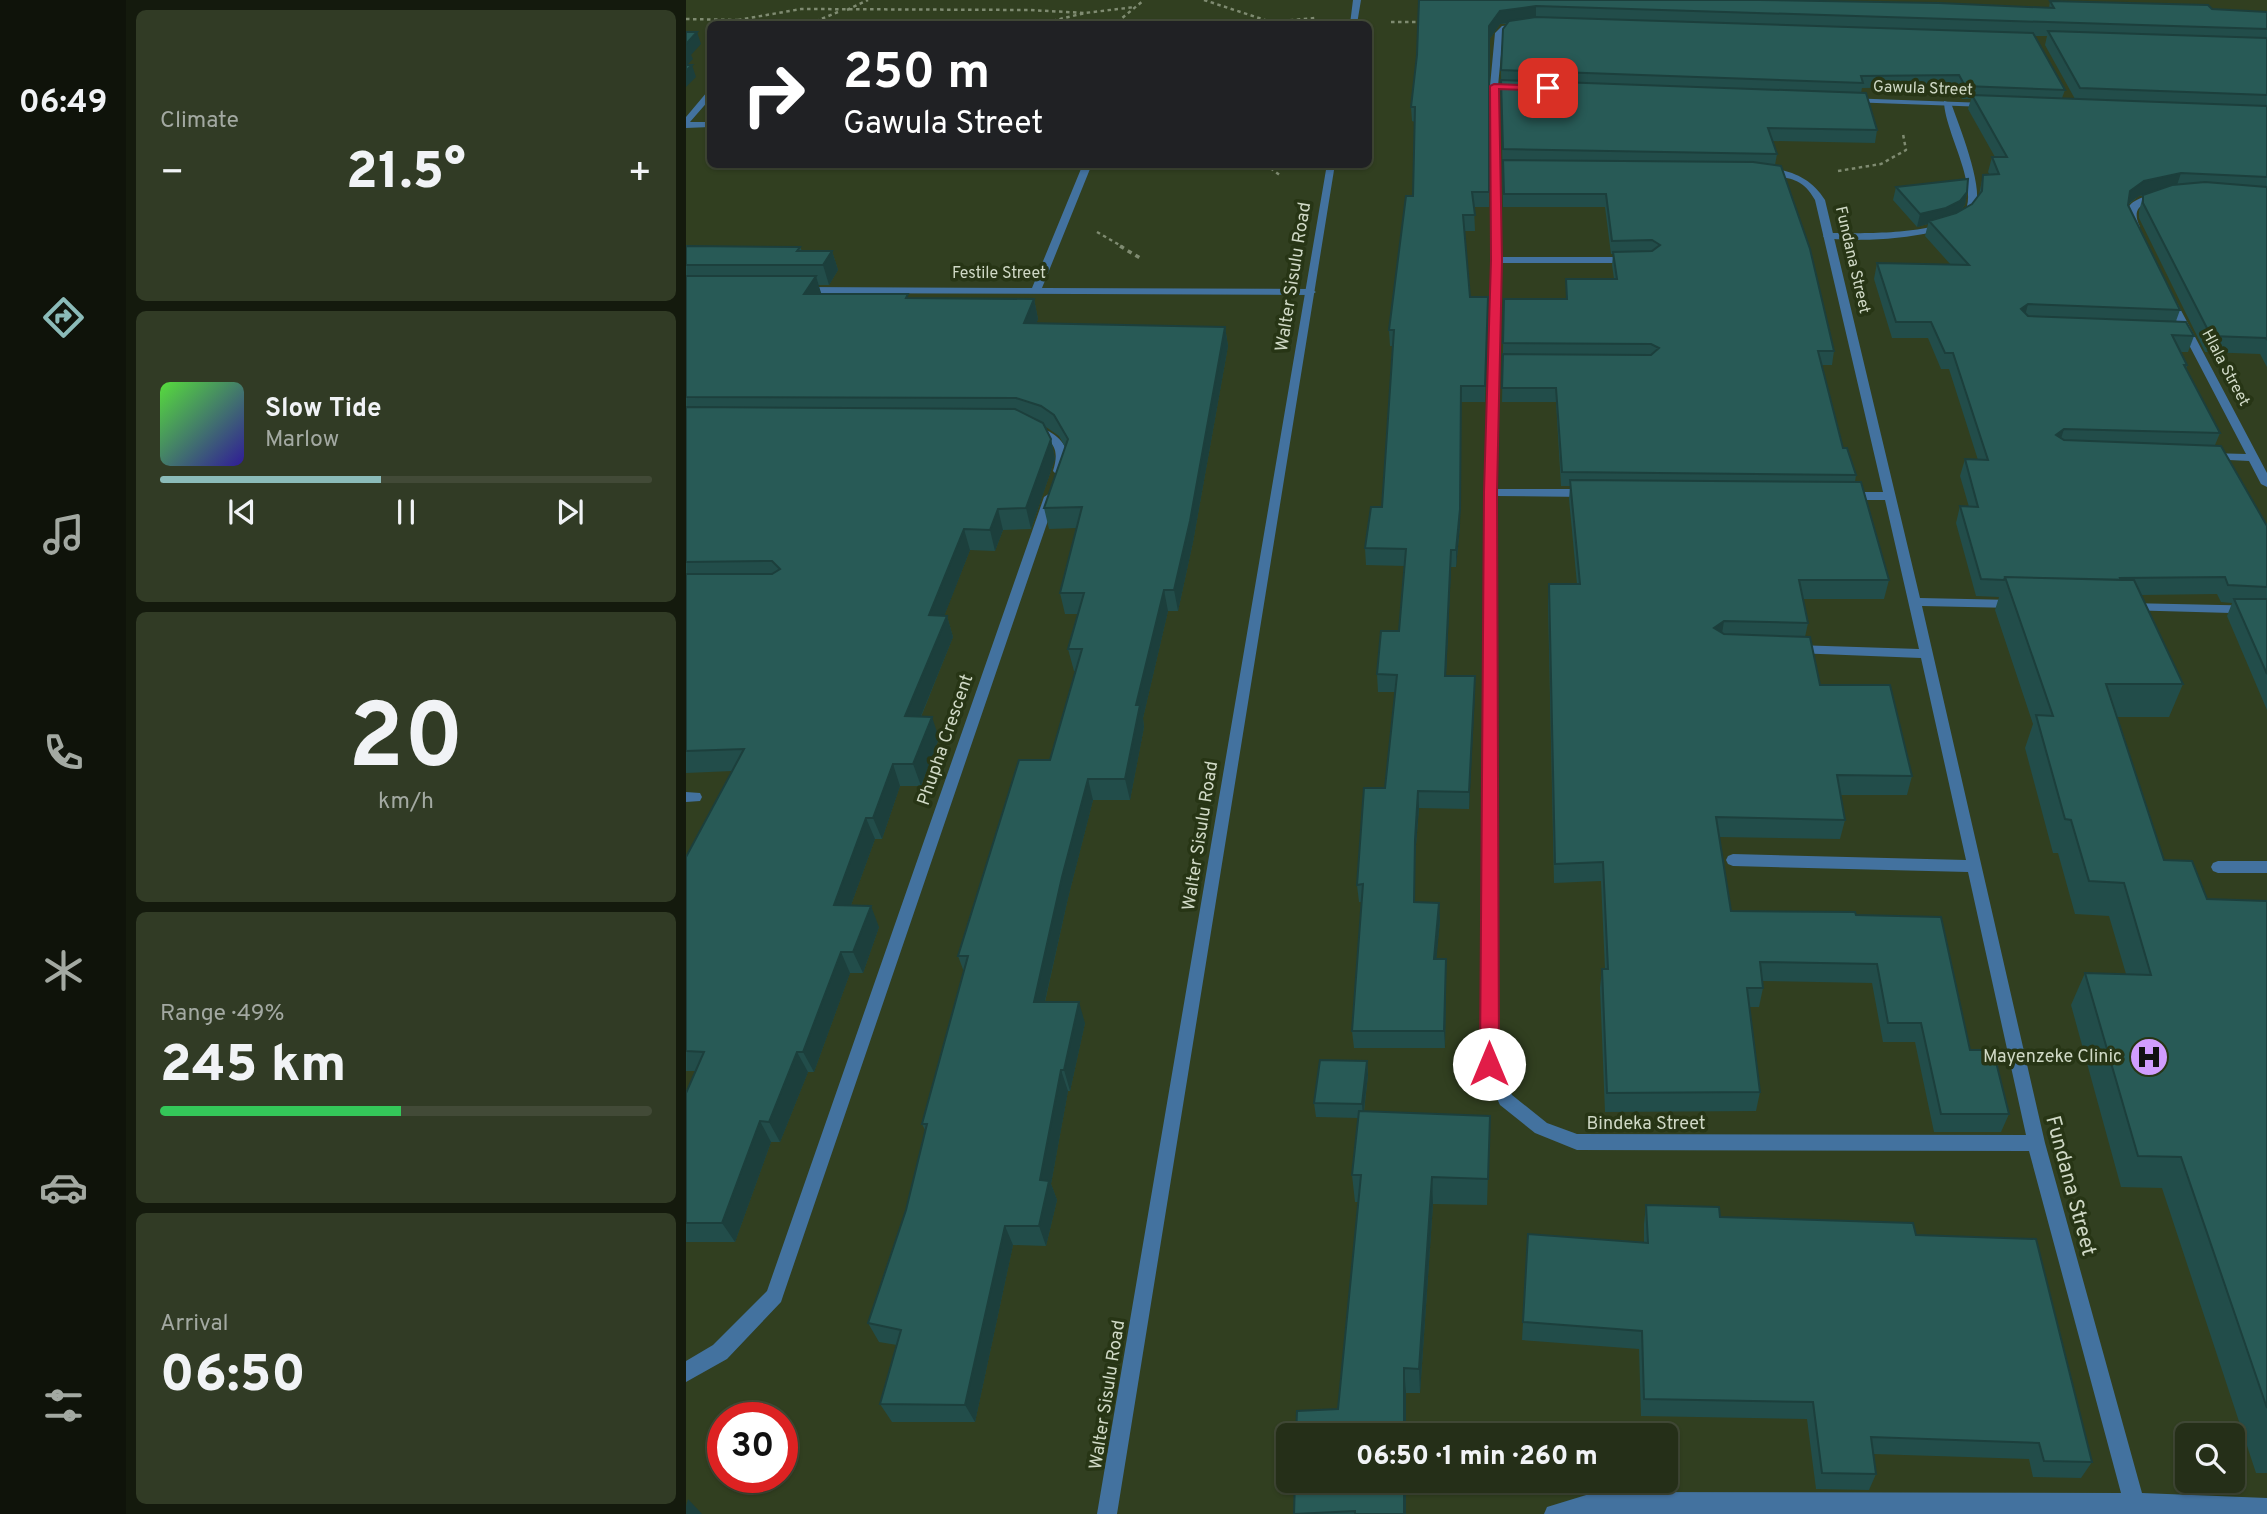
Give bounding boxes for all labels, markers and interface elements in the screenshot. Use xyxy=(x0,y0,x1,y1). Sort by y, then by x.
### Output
text: 250 m xyxy=(843,44,990,106)
icon: right xyxy=(728,49,819,140)
pin xyxy=(1518,58,1578,118)
icon: arrive xyxy=(1529,69,1567,107)
street label: Gawula Street xyxy=(1873,77,1973,101)
text: 06:49 xyxy=(19,84,107,124)
text: Gawula Street xyxy=(843,105,1043,145)
text: Climate xyxy=(160,107,239,136)
text: 21.5° xyxy=(346,141,466,207)
text: − xyxy=(160,150,185,199)
text: + xyxy=(627,150,652,199)
street label: Walter Sisulu Road xyxy=(1271,201,1317,353)
street label: Fundana Street xyxy=(1830,204,1874,316)
street label: Festile Street xyxy=(952,264,1046,284)
icon: directions xyxy=(39,293,88,342)
street label: Hlala Street xyxy=(2196,326,2254,410)
text: Slow Tide xyxy=(265,393,382,426)
text: Marlow xyxy=(265,426,339,455)
icon: previous xyxy=(223,493,261,531)
icon: pause xyxy=(387,493,425,531)
icon: next xyxy=(551,493,589,531)
icon: music xyxy=(39,510,88,559)
street label: Phupha Crescent xyxy=(913,671,979,809)
text: 20 xyxy=(348,685,464,800)
icon: phone xyxy=(39,728,88,777)
street label: Walter Sisulu Road xyxy=(1178,760,1224,912)
text: km/h xyxy=(378,788,434,817)
icon: climate xyxy=(39,946,88,995)
text: Range · 49% xyxy=(160,1000,284,1029)
position arrow xyxy=(1452,1027,1526,1101)
text: 245 km xyxy=(160,1034,346,1100)
hospital icon: Mayenzeke Clinic xyxy=(2128,1036,2170,1078)
place label: Mayenzeke Clinic xyxy=(1983,1046,2122,1069)
street label: Bindeka Street xyxy=(1587,1113,1705,1136)
street label: Fundana Street xyxy=(2038,1113,2102,1259)
icon: car xyxy=(39,1163,88,1212)
text: Arrival xyxy=(160,1310,229,1339)
street label: Walter Sisulu Road xyxy=(1085,1319,1131,1471)
text: 06:50 xyxy=(160,1344,306,1410)
icon: filters xyxy=(39,1381,88,1430)
speed limit sign: 30 xyxy=(707,1402,798,1493)
map controls xyxy=(2175,1423,2245,1493)
button: search xyxy=(2175,1423,2245,1493)
text: 06:50 · 1 min · 260 m xyxy=(1356,1441,1598,1474)

